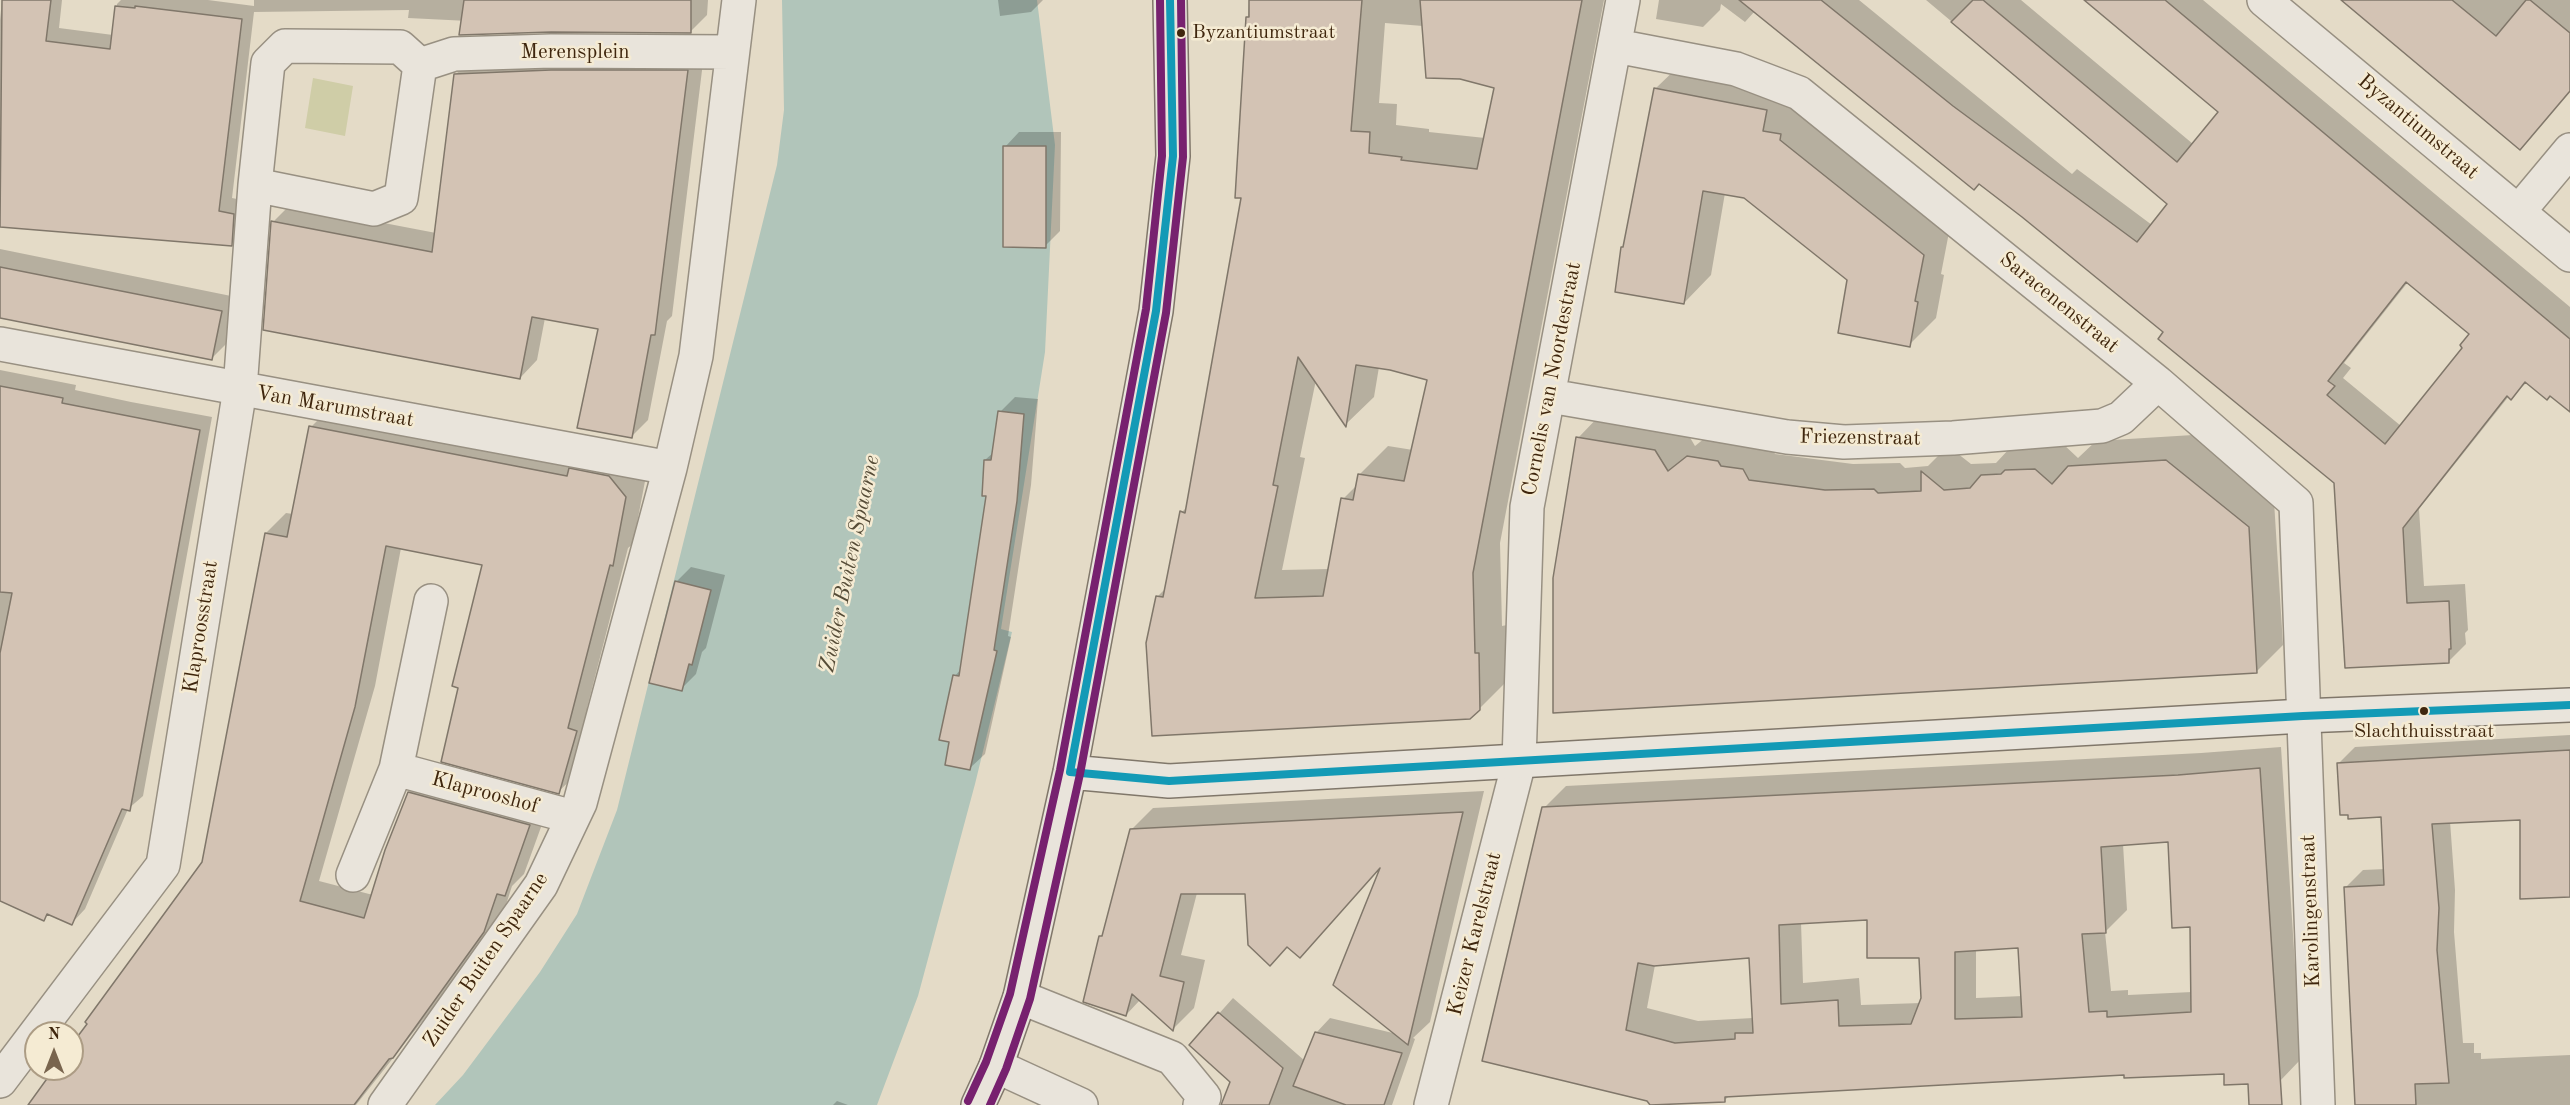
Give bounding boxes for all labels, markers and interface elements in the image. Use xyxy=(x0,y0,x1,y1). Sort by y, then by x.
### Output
place label: Byzantiumstraat xyxy=(1192,21,1335,45)
marker: Byzantiumstraat xyxy=(1175,27,1187,39)
street label: Merensplein xyxy=(520,39,630,65)
street label: Byzantiumstraat xyxy=(2352,69,2484,185)
street label: Saracenenstraat xyxy=(1994,247,2124,359)
street label: Cornelis van Noordestraat xyxy=(1517,260,1587,498)
street label: Van Marumstraat xyxy=(254,381,416,433)
street label: Friezenstraat xyxy=(1799,424,1921,452)
water label: Zuider Buiten Spaarne xyxy=(814,453,886,675)
street label: Klaproosstraat xyxy=(178,559,224,695)
marker: Slachthuisstraat xyxy=(2418,705,2430,717)
place label: Slachthuisstraat xyxy=(2354,720,2494,744)
street label: Klaprooshof xyxy=(429,767,541,819)
street label: Karolingenstraat xyxy=(2296,834,2326,988)
street label: Keizer Karelstraat xyxy=(1442,849,1508,1019)
street label: Zuider Buiten Spaarne xyxy=(418,868,554,1052)
north arrow xyxy=(24,1021,84,1081)
text: N xyxy=(48,1027,60,1043)

